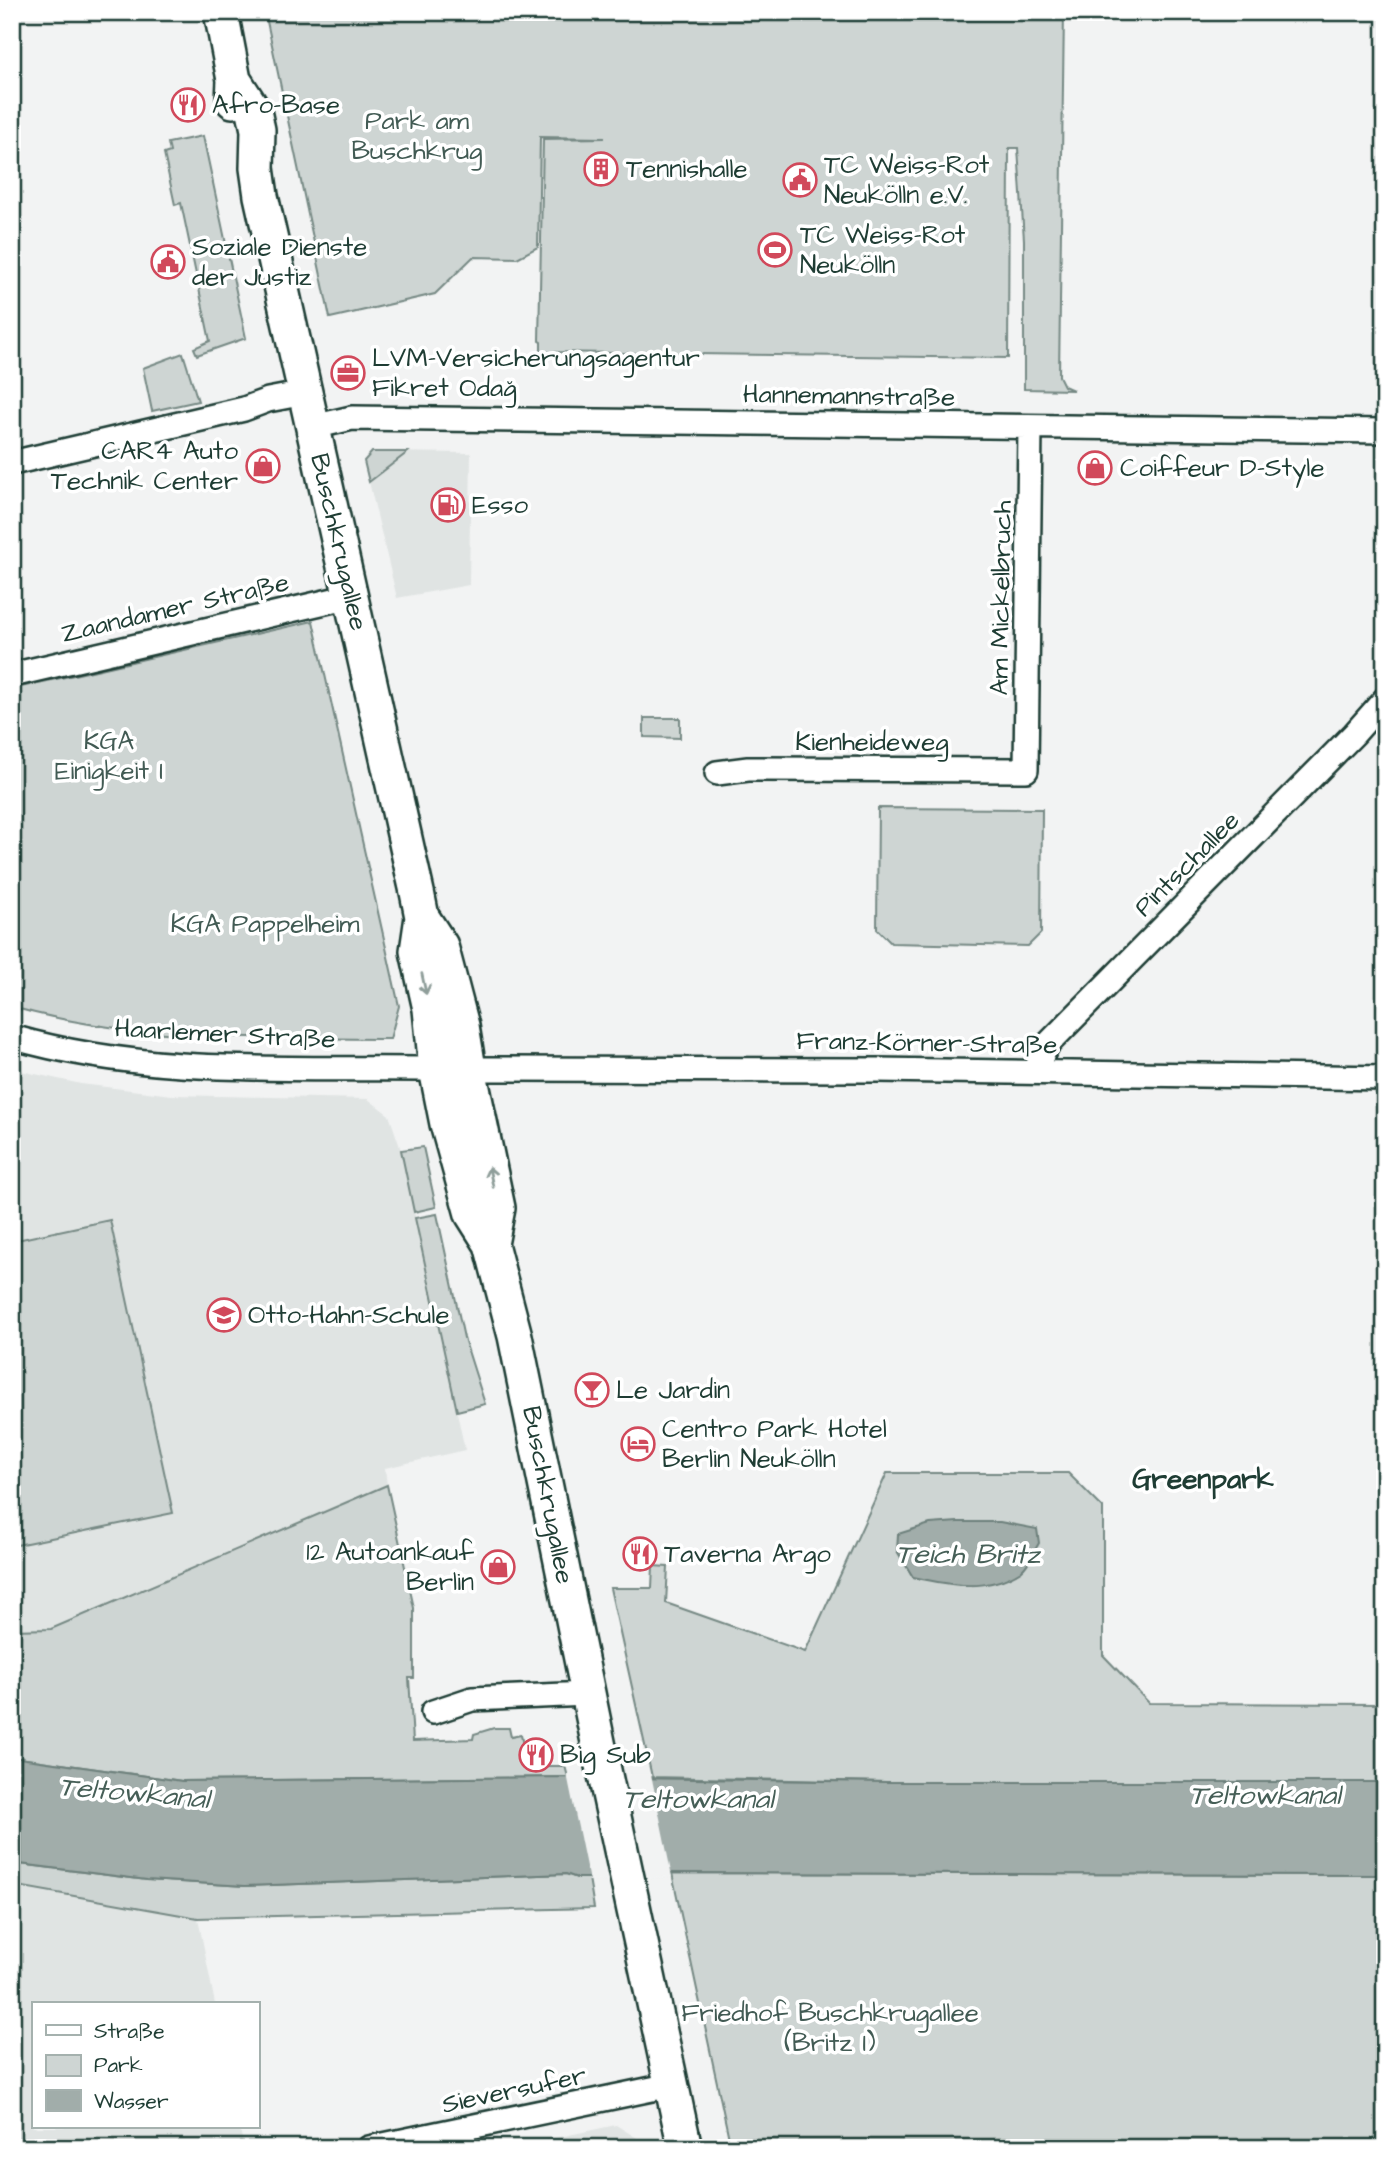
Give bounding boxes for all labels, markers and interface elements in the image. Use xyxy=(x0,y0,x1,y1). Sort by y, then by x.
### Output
restaurant icon: Afro-Base xyxy=(169,86,207,124)
place label: Afro-Base xyxy=(212,87,340,123)
park label: Park am Buschkrug xyxy=(352,103,483,171)
place label: TC Weiss-Rot Neukölln e.V. xyxy=(824,147,990,213)
building icon: Tennishalle xyxy=(582,150,620,188)
place label: Tennishalle xyxy=(626,151,748,187)
public building icon: TC Weiss-Rot Neukölln e.V. xyxy=(781,161,819,199)
place label: TC Weiss-Rot Neukölln xyxy=(800,217,966,283)
place label: Soziale Dienste der Justiz xyxy=(192,229,367,295)
sports icon: TC Weiss-Rot Neukölln xyxy=(756,231,794,269)
public building icon: Soziale Dienste der Justiz xyxy=(149,243,187,281)
place label: LVM-Versicherungsagentur Fikret Odağ xyxy=(372,340,700,408)
office icon: LVM-Versicherungsagentur Fikret Odağ xyxy=(329,354,367,392)
street label: Hannemannstraße xyxy=(743,376,955,416)
place label: CAR4 Auto Technik Center xyxy=(51,433,238,499)
shop icon: CAR4 Auto Technik Center xyxy=(244,447,282,485)
shop icon: Coiffeur D-Style xyxy=(1076,449,1114,487)
street label: Buschkrugallee xyxy=(299,450,377,634)
place label: Coiffeur D-Style xyxy=(1120,450,1324,488)
fuel station icon: Esso xyxy=(429,486,467,524)
place label: Esso xyxy=(472,487,528,523)
street label: Am Mickelbruch xyxy=(981,500,1021,696)
street label: Zaandamer Straße xyxy=(58,564,292,652)
park label: KGA Einigkeit I xyxy=(55,723,163,791)
street label: Kienheideweg xyxy=(795,724,949,762)
street label: Pintschallee xyxy=(1126,803,1248,925)
park label: KGA Pappelheim xyxy=(171,906,360,942)
one-way arrow xyxy=(418,972,431,995)
street label: Haarlemer Straße xyxy=(114,1010,336,1058)
street label: Franz-Körner-Straße xyxy=(796,1023,1058,1063)
one-way arrow xyxy=(483,1166,497,1189)
school or university icon: Otto-Hahn-Schule xyxy=(205,1296,243,1334)
place label: Otto-Hahn-Schule xyxy=(248,1297,449,1333)
bar icon: Le Jardin xyxy=(573,1371,611,1409)
place label: Le Jardin xyxy=(616,1372,730,1408)
street label: Buschkrugallee xyxy=(511,1403,583,1587)
place label: Centro Park Hotel Berlin Neukölln xyxy=(662,1411,887,1477)
hotel icon: Centro Park Hotel Berlin Neukölln xyxy=(619,1425,657,1463)
district label: Greenpark xyxy=(1132,1460,1275,1500)
place label: 12 Autoankauf Berlin xyxy=(306,1534,475,1600)
restaurant icon: Taverna Argo xyxy=(621,1535,659,1573)
water label: Teich Britz xyxy=(896,1535,1042,1574)
place label: Taverna Argo xyxy=(664,1536,831,1574)
shop icon: 12 Autoankauf Berlin xyxy=(479,1548,517,1586)
restaurant icon: Big Sub xyxy=(517,1736,555,1774)
place label: Big Sub xyxy=(560,1737,651,1775)
water label: Teltowkanal xyxy=(57,1767,214,1819)
water label: Teltowkanal xyxy=(1190,1776,1344,1815)
water label: Teltowkanal xyxy=(623,1780,777,1819)
park label: Friedhof Buschkrugallee (Britz I) xyxy=(681,1995,979,2061)
legend xyxy=(32,2002,259,2128)
text: Straße xyxy=(94,2017,165,2046)
text: Park xyxy=(94,2051,143,2080)
street label: Sieversufer xyxy=(439,2057,589,2123)
text: Wasser xyxy=(94,2087,169,2116)

